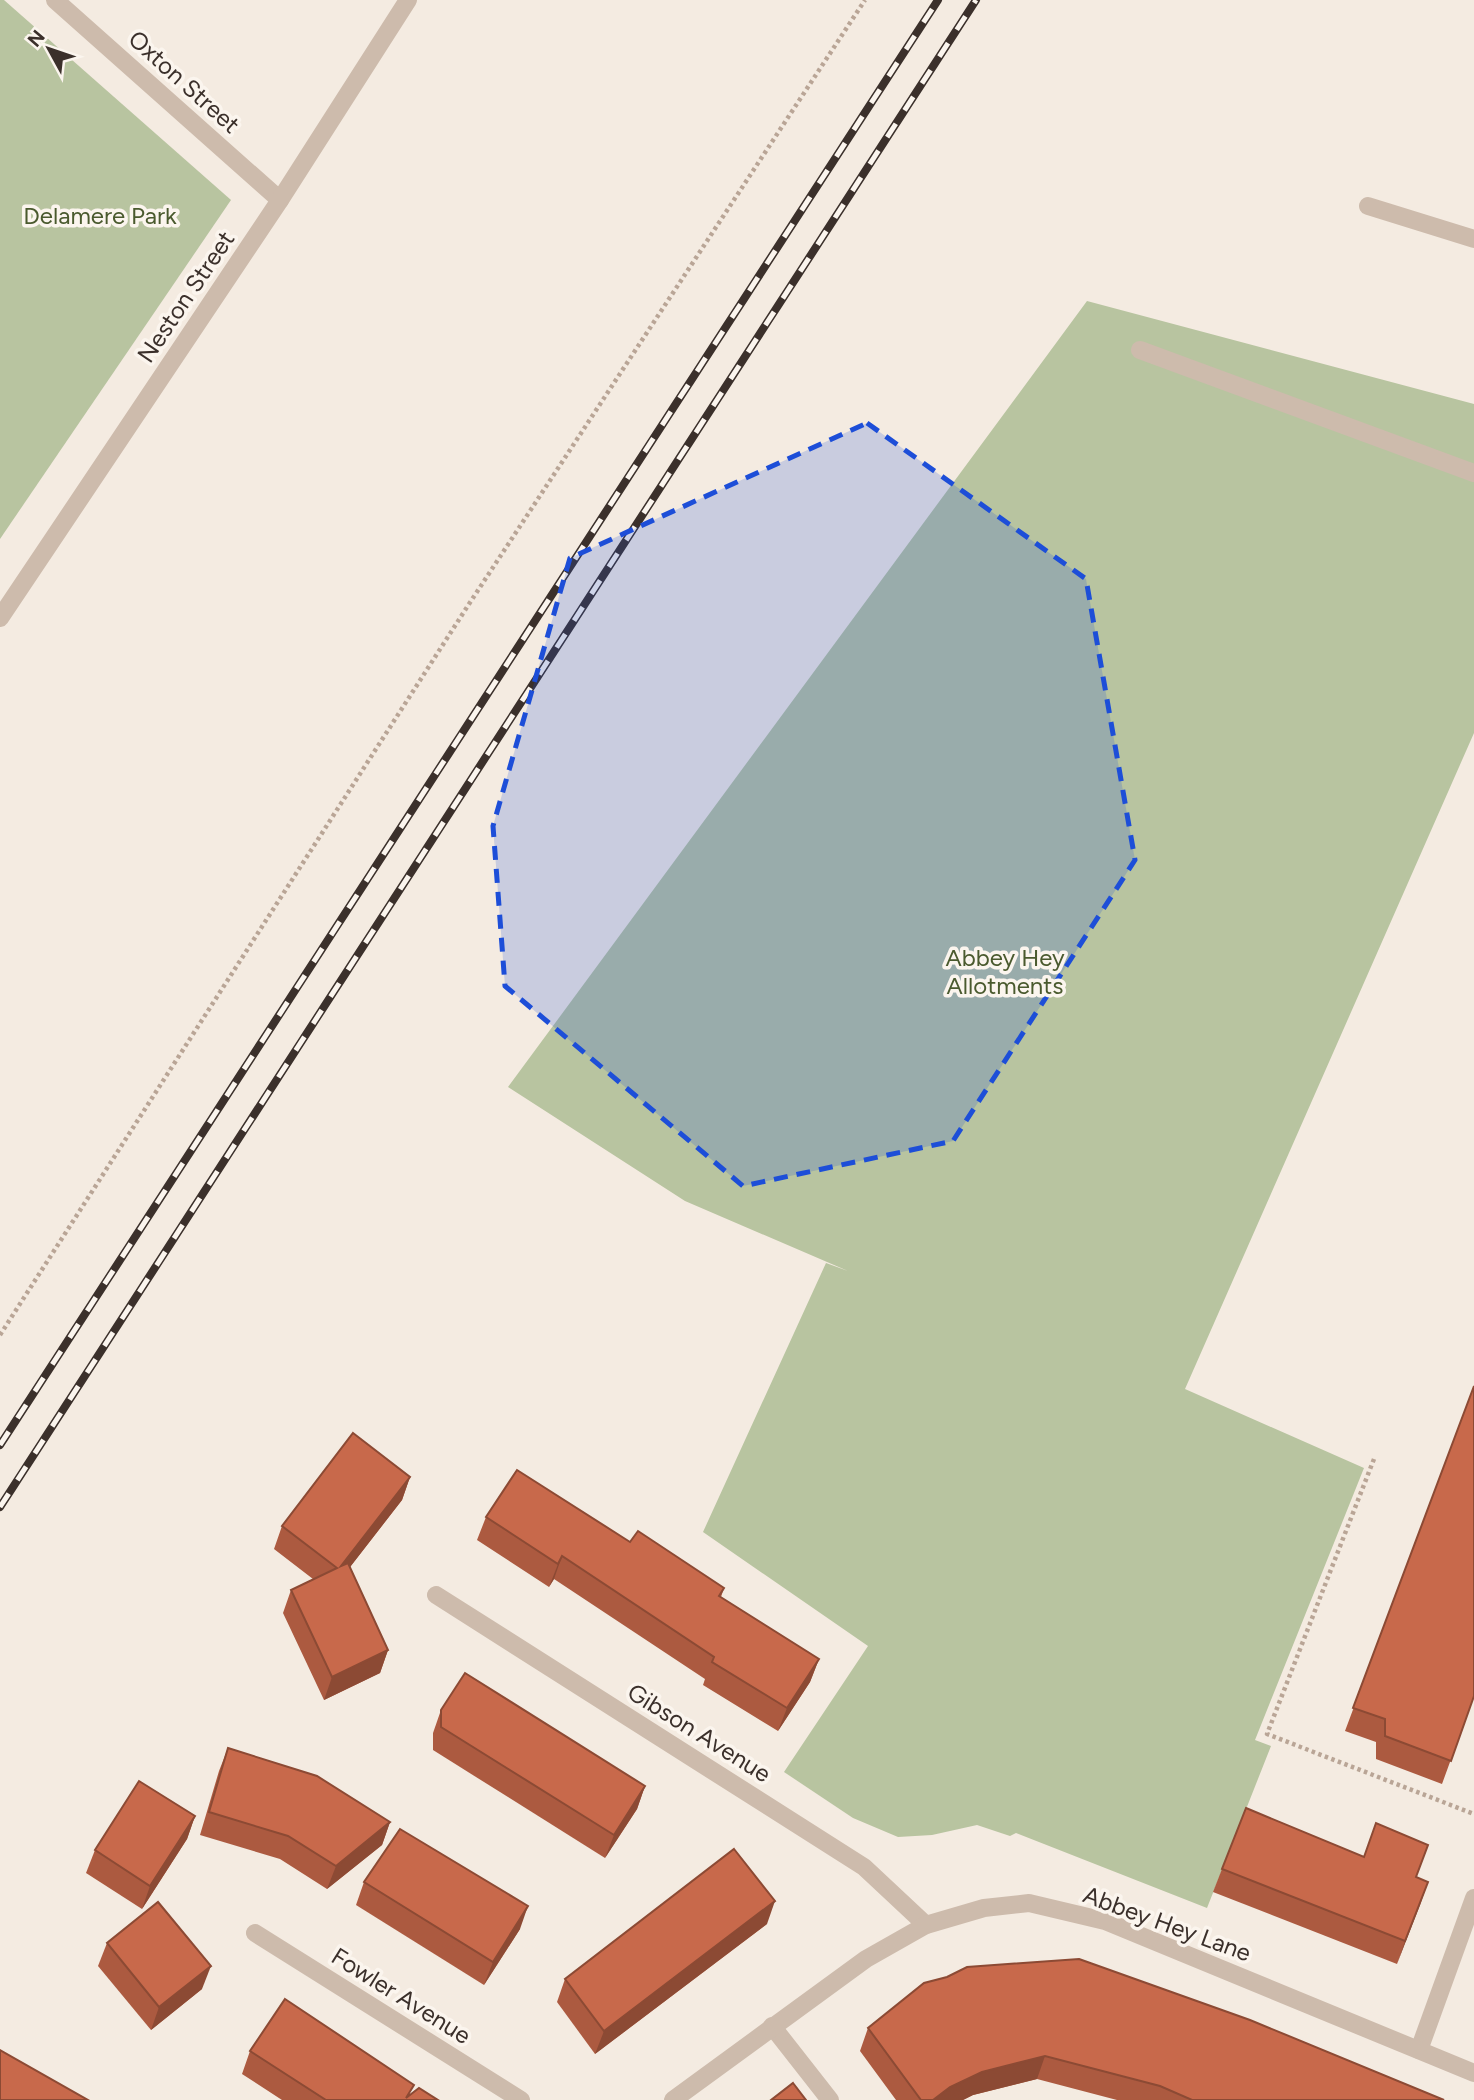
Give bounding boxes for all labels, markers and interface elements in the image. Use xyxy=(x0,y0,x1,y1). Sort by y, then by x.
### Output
north arrow xyxy=(14,14,84,84)
street label: Oxton Street xyxy=(123,24,246,139)
text: N xyxy=(23,25,50,51)
park label: Delamere Park xyxy=(23,201,177,230)
street label: Neston Street xyxy=(131,225,240,368)
park label: Abbey Hey Allotments xyxy=(945,943,1065,1000)
street label: Gibson Avenue xyxy=(622,1677,776,1788)
street label: Abbey Hey Lane xyxy=(1079,1880,1255,1967)
street label: Fowler Avenue xyxy=(326,1941,476,2050)

